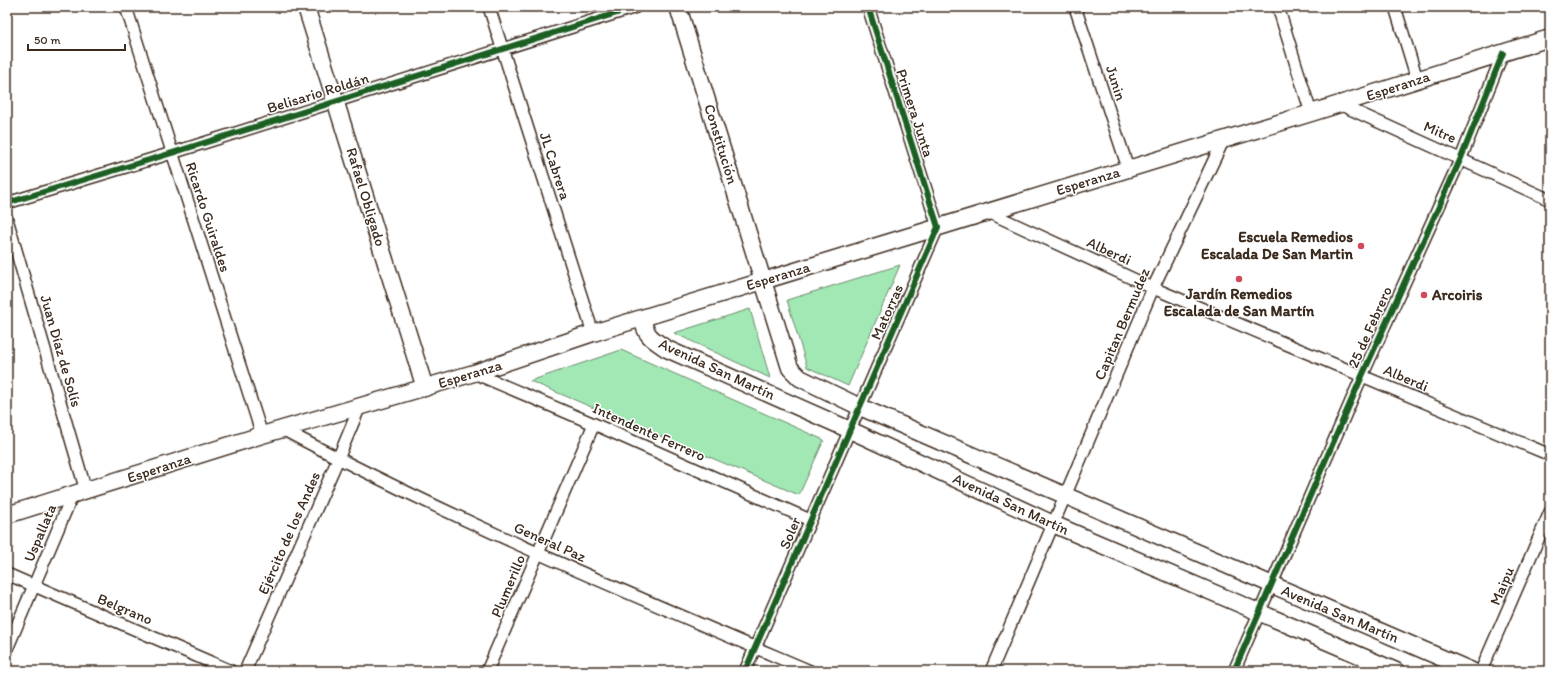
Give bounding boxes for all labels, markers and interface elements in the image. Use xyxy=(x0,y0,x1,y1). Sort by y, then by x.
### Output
scale bar xyxy=(28,26,125,52)
text: 50 m xyxy=(34,33,60,47)
street label: Junin xyxy=(1102,63,1130,103)
street label: Primera Junta xyxy=(892,67,938,160)
street label: Esperanza xyxy=(1364,67,1432,105)
street label: Belisario Roldán xyxy=(265,69,372,117)
street label: Constitución xyxy=(700,102,742,187)
street label: Mitre xyxy=(1421,117,1459,147)
street label: JL Cabrera xyxy=(536,130,574,202)
street label: Rafael Obligado xyxy=(342,145,390,249)
street label: Ricardo Guiraldes xyxy=(182,160,234,275)
street label: Esperanza xyxy=(1054,163,1122,199)
place label: Escuela Remedios Escalada De San Martin xyxy=(1201,228,1354,263)
street label: Alberdi xyxy=(1084,233,1134,269)
marker: Escuela Remedios Escalada De San Martin xyxy=(1356,241,1366,251)
street label: Esperanza xyxy=(744,258,812,294)
street label: Capitan Bermudez xyxy=(1090,265,1154,383)
marker: Jardín Remedios Escalada de San Martín xyxy=(1234,274,1244,284)
street label: Matorras xyxy=(867,281,907,343)
street label: 25 de Febrero xyxy=(1344,283,1396,371)
place label: Jardín Remedios Escalada de San Martín xyxy=(1164,285,1315,320)
place label: Arcoiris xyxy=(1431,286,1483,304)
marker: Arcoiris xyxy=(1419,290,1429,300)
street label: Juan Díaz de Solís xyxy=(36,293,86,409)
street label: Avenida San Martín xyxy=(656,334,778,404)
street label: Esperanza xyxy=(436,356,504,392)
street label: Alberdi xyxy=(1381,361,1431,395)
street label: Intendente Ferrero xyxy=(590,399,708,465)
street label: Esperanza xyxy=(125,449,193,487)
street label: Ejército de los Andes xyxy=(254,469,324,597)
street label: Avenida San Martín xyxy=(950,469,1072,539)
street label: Uspallata xyxy=(20,501,60,565)
street label: Soler xyxy=(775,514,805,552)
street label: General Paz xyxy=(511,518,589,566)
street label: Plumerillo xyxy=(487,552,529,620)
street label: Maipu xyxy=(1486,564,1518,608)
street label: Avenida San Martín xyxy=(1279,581,1402,647)
street label: Belgrano xyxy=(95,589,155,629)

